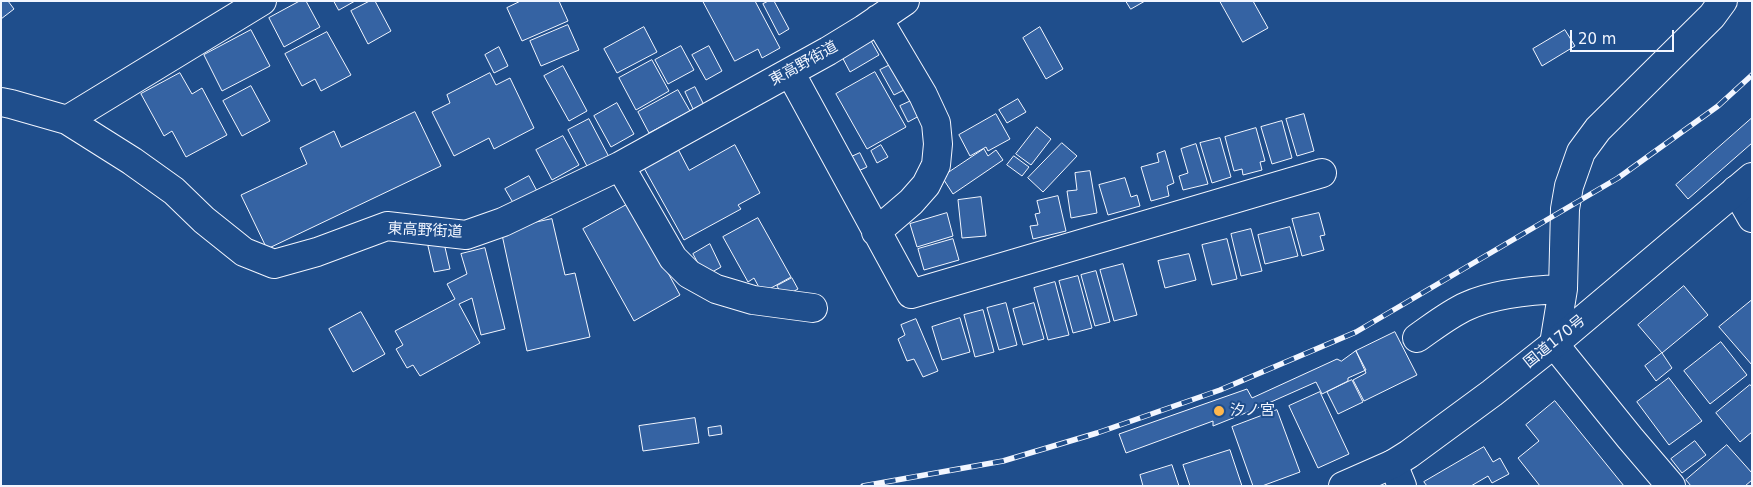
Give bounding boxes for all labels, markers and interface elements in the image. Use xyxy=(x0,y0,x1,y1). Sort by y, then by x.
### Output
scale bar xyxy=(1573,20,1677,52)
text: 20 m xyxy=(1578,30,1616,48)
street label: 東高野街道 xyxy=(767,38,841,90)
street label: 東高野街道 xyxy=(387,220,463,242)
street label: 国道170号 xyxy=(1521,312,1589,372)
place label: 汐ノ宮 xyxy=(1230,402,1275,420)
marker: 汐ノ宮 xyxy=(1212,404,1226,418)

